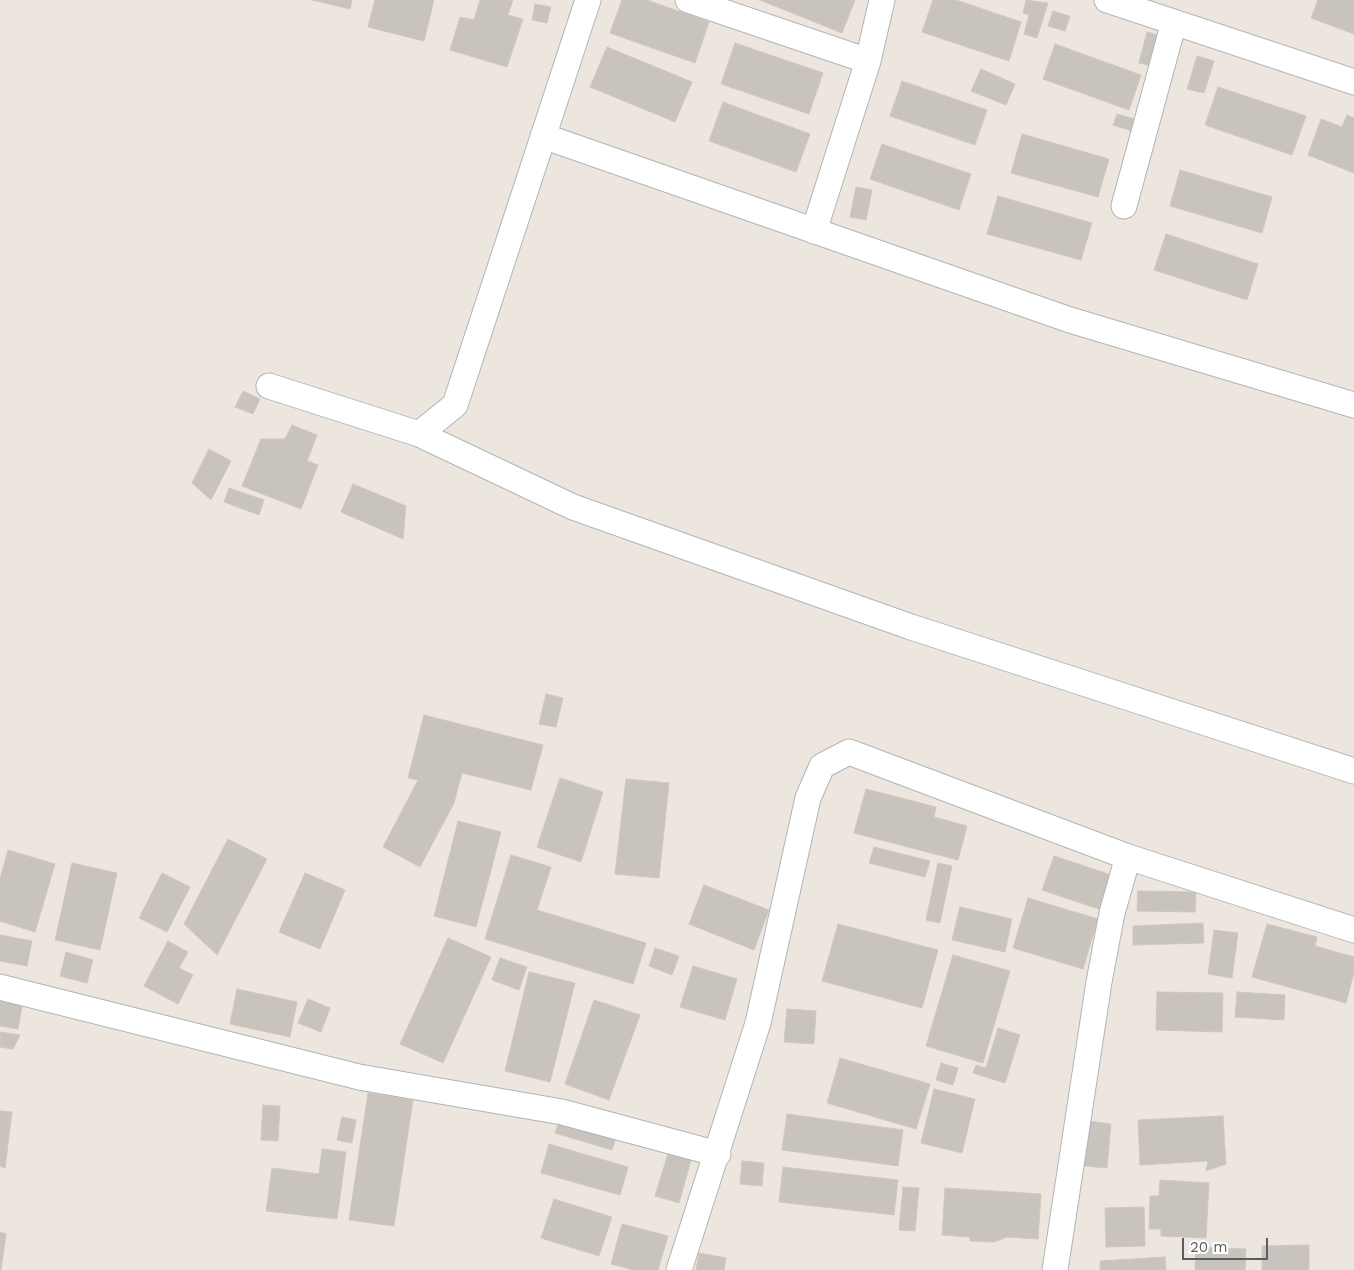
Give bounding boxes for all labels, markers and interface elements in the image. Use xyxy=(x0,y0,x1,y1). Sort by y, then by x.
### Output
scale bar xyxy=(1184,1228,1270,1260)
text: 20 m xyxy=(1190,1238,1228,1256)

